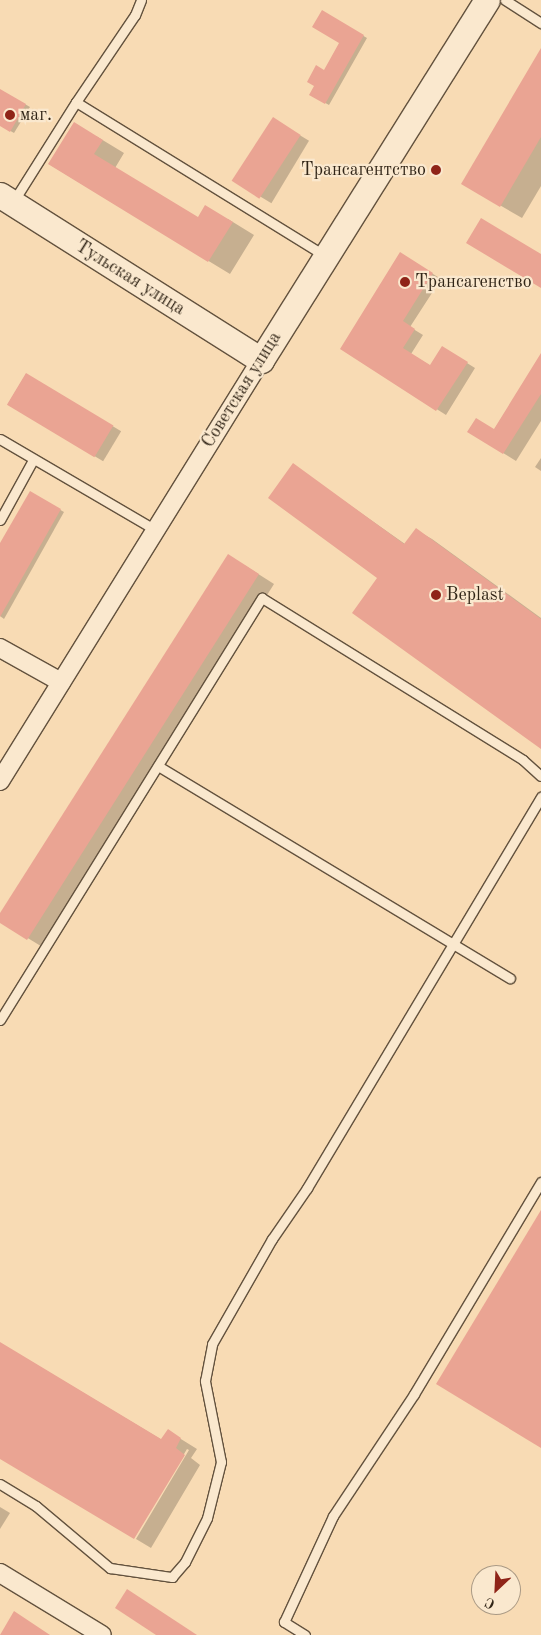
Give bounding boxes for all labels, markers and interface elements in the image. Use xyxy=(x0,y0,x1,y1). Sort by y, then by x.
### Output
place label: маг. xyxy=(20,104,52,126)
marker: маг. xyxy=(4,109,16,121)
place label: Трансагентство xyxy=(301,159,426,181)
marker: Трансагентство xyxy=(430,164,442,176)
street label: Тульская улица xyxy=(71,236,189,320)
place label: Трансагенство xyxy=(415,271,532,293)
marker: Трансагенство xyxy=(399,276,411,288)
street label: Советская улица xyxy=(198,328,286,452)
place label: Beplast xyxy=(446,584,504,606)
marker: Beplast xyxy=(430,589,442,601)
north arrow xyxy=(471,1565,521,1615)
text: С xyxy=(483,1594,497,1611)

